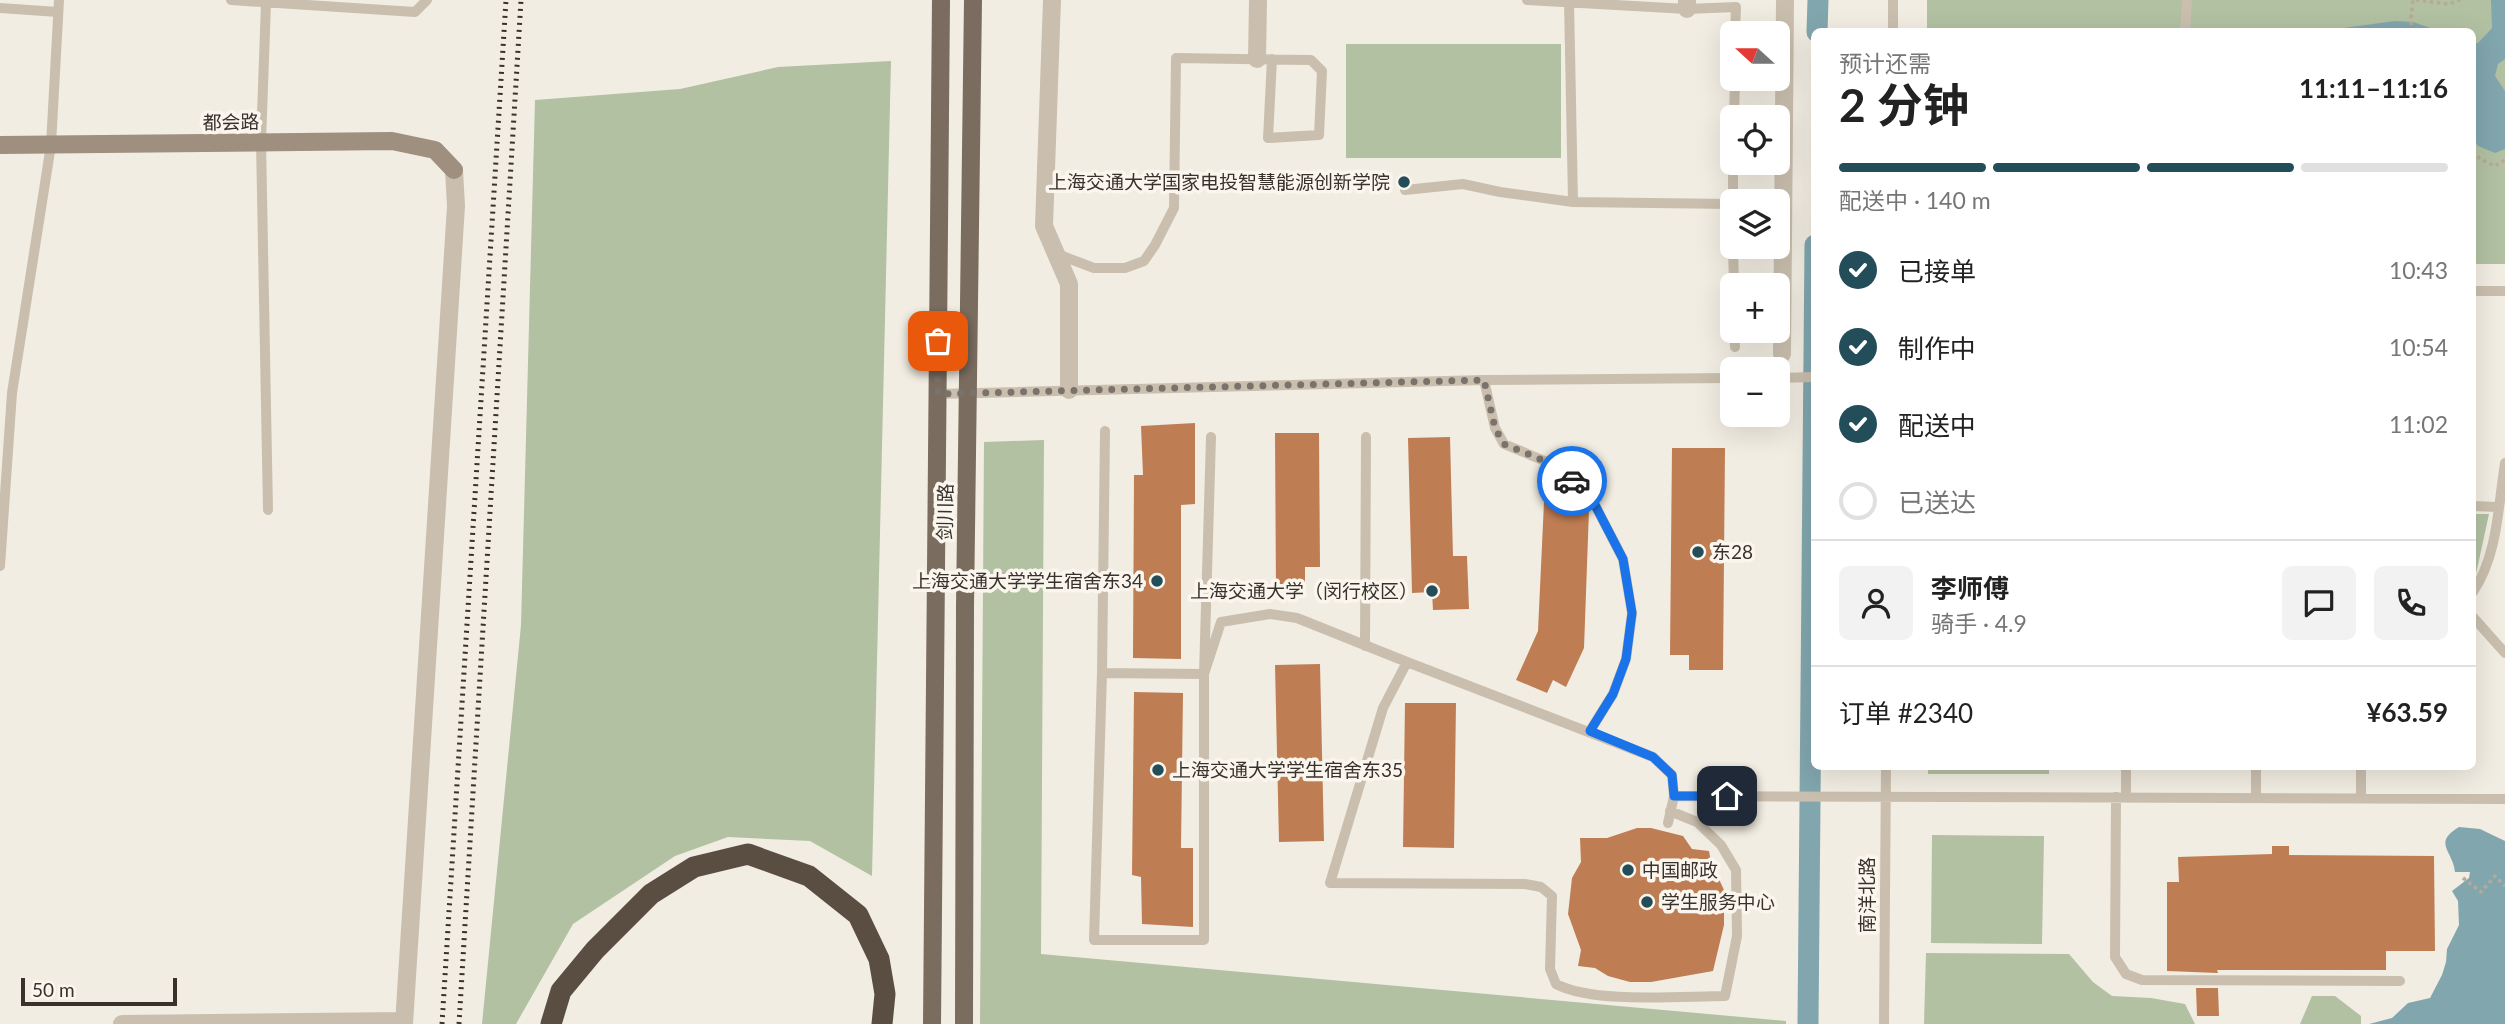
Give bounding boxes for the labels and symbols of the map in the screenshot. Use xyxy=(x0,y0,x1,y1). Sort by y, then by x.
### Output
north arrow xyxy=(1720,21,1790,91)
street label: 都会路 xyxy=(202,110,260,133)
place label: 上海交通大学国家电投智慧能源创新学院 xyxy=(1048,170,1390,193)
marker: 上海交通大学国家电投智慧能源创新学院 xyxy=(1396,174,1412,190)
pin xyxy=(908,311,968,371)
courier xyxy=(1537,446,1607,516)
street label: 剑川路 xyxy=(933,483,956,541)
place label: 东28 xyxy=(1712,540,1753,563)
marker: 东28 xyxy=(1690,544,1706,560)
place label: 上海交通大学学生宿舍东34 xyxy=(912,569,1143,592)
marker: 上海交通大学学生宿舍东34 xyxy=(1149,573,1165,589)
place label: 上海交通大学（闵行校区） xyxy=(1190,579,1418,602)
marker: 上海交通大学（闵行校区） xyxy=(1424,583,1440,599)
place label: 上海交通大学学生宿舍东35 xyxy=(1172,758,1403,781)
marker: 上海交通大学学生宿舍东35 xyxy=(1150,762,1166,778)
pin xyxy=(1697,766,1757,826)
street label: 南洋北路 xyxy=(1855,857,1878,933)
place label: 中国邮政 xyxy=(1642,858,1718,881)
marker: 中国邮政 xyxy=(1620,862,1636,878)
place label: 学生服务中心 xyxy=(1661,890,1775,913)
marker: 学生服务中心 xyxy=(1639,894,1655,910)
scale bar xyxy=(21,975,177,1007)

